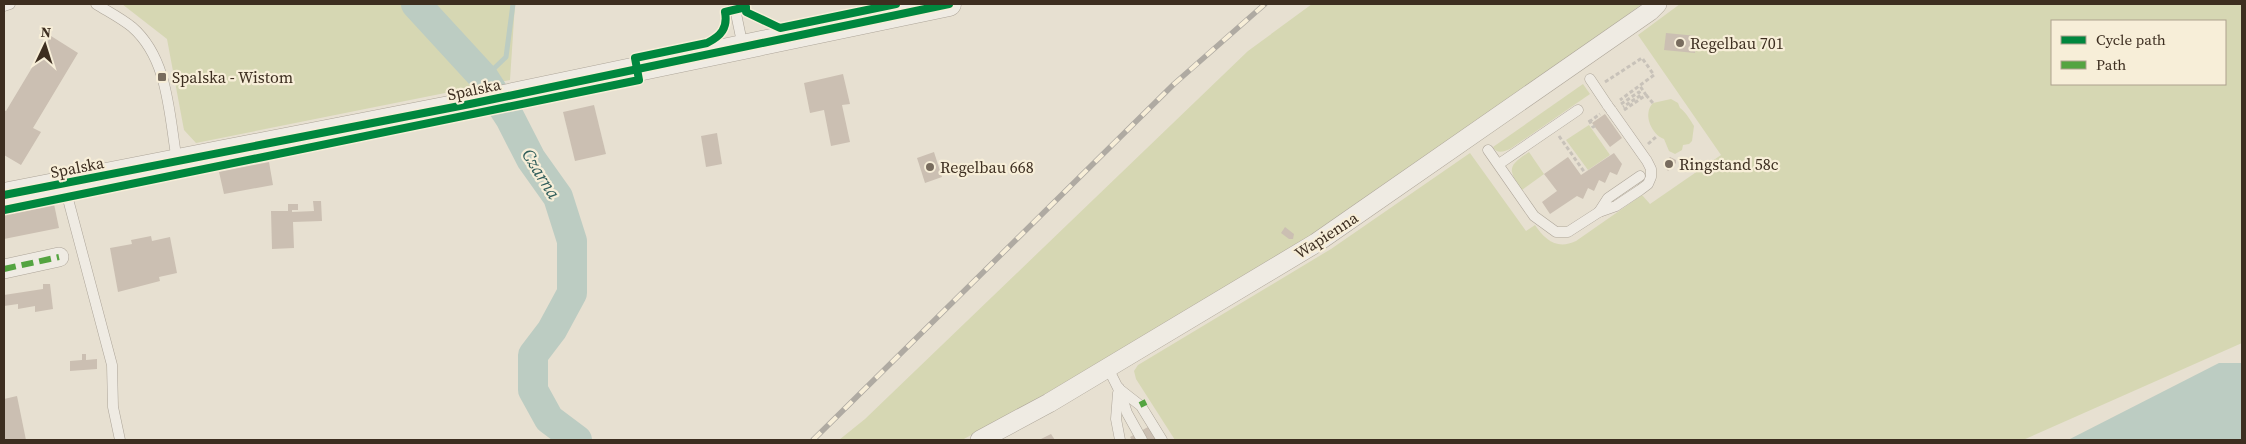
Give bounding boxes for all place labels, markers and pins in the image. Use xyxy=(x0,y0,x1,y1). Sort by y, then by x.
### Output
place label: Regelbau 701 xyxy=(1690,32,1784,54)
marker: Regelbau 701 xyxy=(1674,37,1686,49)
place label: Spalska - Wistom xyxy=(172,66,293,88)
marker: Spalska - Wistom xyxy=(156,71,168,83)
place label: Ringstand 58c xyxy=(1679,153,1779,175)
place label: Regelbau 668 xyxy=(940,156,1034,178)
marker: Ringstand 58c xyxy=(1663,158,1675,170)
marker: Regelbau 668 xyxy=(924,161,936,173)

